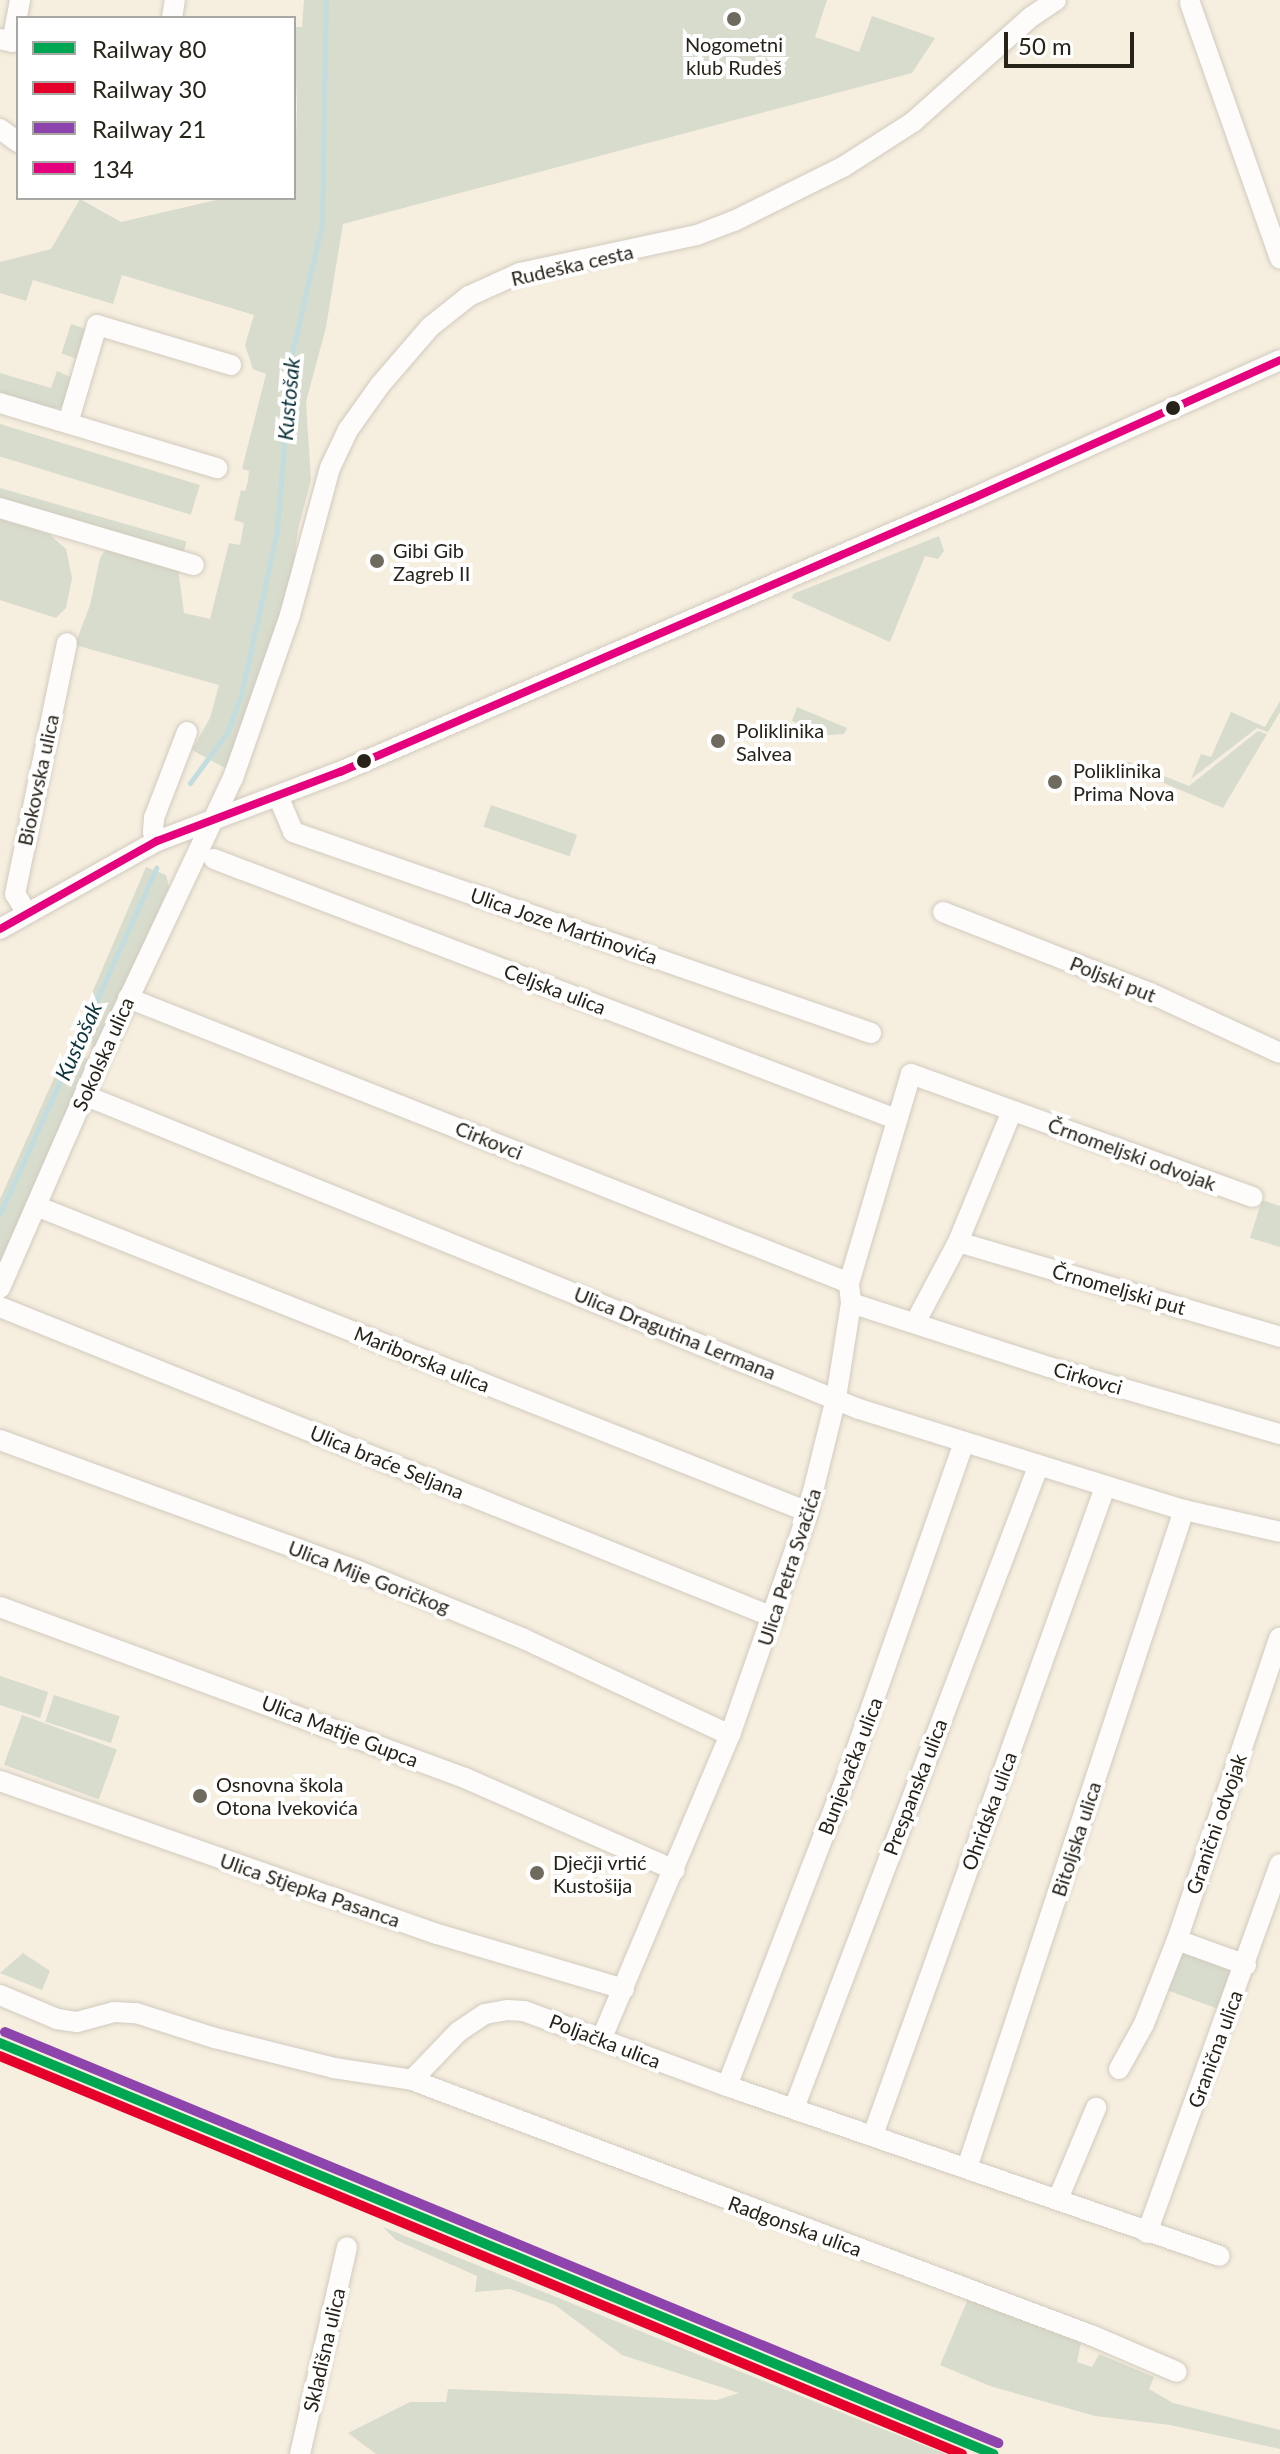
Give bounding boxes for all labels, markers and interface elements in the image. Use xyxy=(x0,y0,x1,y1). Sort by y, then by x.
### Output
marker: Nogometni klub Rudeš xyxy=(725,10,743,28)
legend xyxy=(16,16,296,200)
scale bar xyxy=(1008,16,1138,66)
text: 50 m xyxy=(1018,31,1072,60)
place label: Nogometni klub Rudeš xyxy=(685,32,783,79)
text: Railway 80 xyxy=(92,34,206,63)
text: Railway 30 xyxy=(92,74,206,103)
text: Railway 21 xyxy=(92,114,206,143)
text: 134 xyxy=(92,154,134,183)
street label: Rudeška cesta xyxy=(509,239,635,291)
water label: Kustošak xyxy=(271,357,305,441)
unlabelled marker xyxy=(1165,400,1181,416)
place label: Gibi Gib Zagreb II xyxy=(393,538,470,585)
marker: Gibi Gib Zagreb II xyxy=(368,552,386,570)
street label: Biokovska ulica xyxy=(12,712,64,848)
place label: Poliklinika Salvea xyxy=(736,718,824,765)
marker: Poliklinika Salvea xyxy=(707,730,729,752)
unlabelled marker xyxy=(356,753,372,769)
place label: Poliklinika Prima Nova xyxy=(1073,758,1174,805)
marker: Poliklinika Prima Nova xyxy=(1044,771,1066,793)
street label: Ulica Joze Martinovića xyxy=(467,883,661,969)
street label: Poljski put xyxy=(1066,951,1160,1007)
street label: Celjska ulica xyxy=(501,959,609,1019)
street label: Sokolska ulica xyxy=(67,993,139,1115)
water label: Kustošak xyxy=(49,998,107,1084)
street label: Črnomeljski odvojak xyxy=(1045,1112,1219,1196)
street label: Cirkovci xyxy=(452,1116,526,1164)
street label: Črnomeljski put xyxy=(1049,1258,1189,1320)
street label: Ulica Dragutina Lermana xyxy=(571,1281,779,1385)
street label: Mariborska ulica xyxy=(351,1321,493,1397)
street label: Cirkovci xyxy=(1051,1357,1125,1399)
street label: Ulica braće Seljana xyxy=(307,1420,467,1504)
street label: Ulica Petra Svačića xyxy=(752,1485,826,1649)
street label: Ulica Mije Goričkog xyxy=(285,1535,453,1619)
street label: Ulica Matije Gupca xyxy=(258,1690,422,1772)
street label: Bunjevačka ulica xyxy=(813,1694,887,1838)
street label: Prespanska ulica xyxy=(878,1715,952,1859)
street label: Ohridska ulica xyxy=(956,1748,1022,1874)
street label: Granični odvojak xyxy=(1181,1751,1251,1897)
place label: Osnovna škola Otona Ivekovića xyxy=(216,1772,358,1819)
street label: Bitoljska ulica xyxy=(1046,1778,1106,1900)
marker: Osnovna škola Otona Ivekovića xyxy=(191,1787,209,1805)
street label: Ulica Stjepka Pasanca xyxy=(217,1848,403,1932)
place label: Dječji vrtić Kustošija xyxy=(553,1850,647,1897)
marker: Dječji vrtić Kustošija xyxy=(528,1864,546,1882)
street label: Granična ulica xyxy=(1183,1987,1247,2111)
street label: Poljačka ulica xyxy=(546,2009,664,2073)
street label: Radgonska ulica xyxy=(725,2191,865,2261)
street label: Skladišna ulica xyxy=(298,2286,350,2414)

